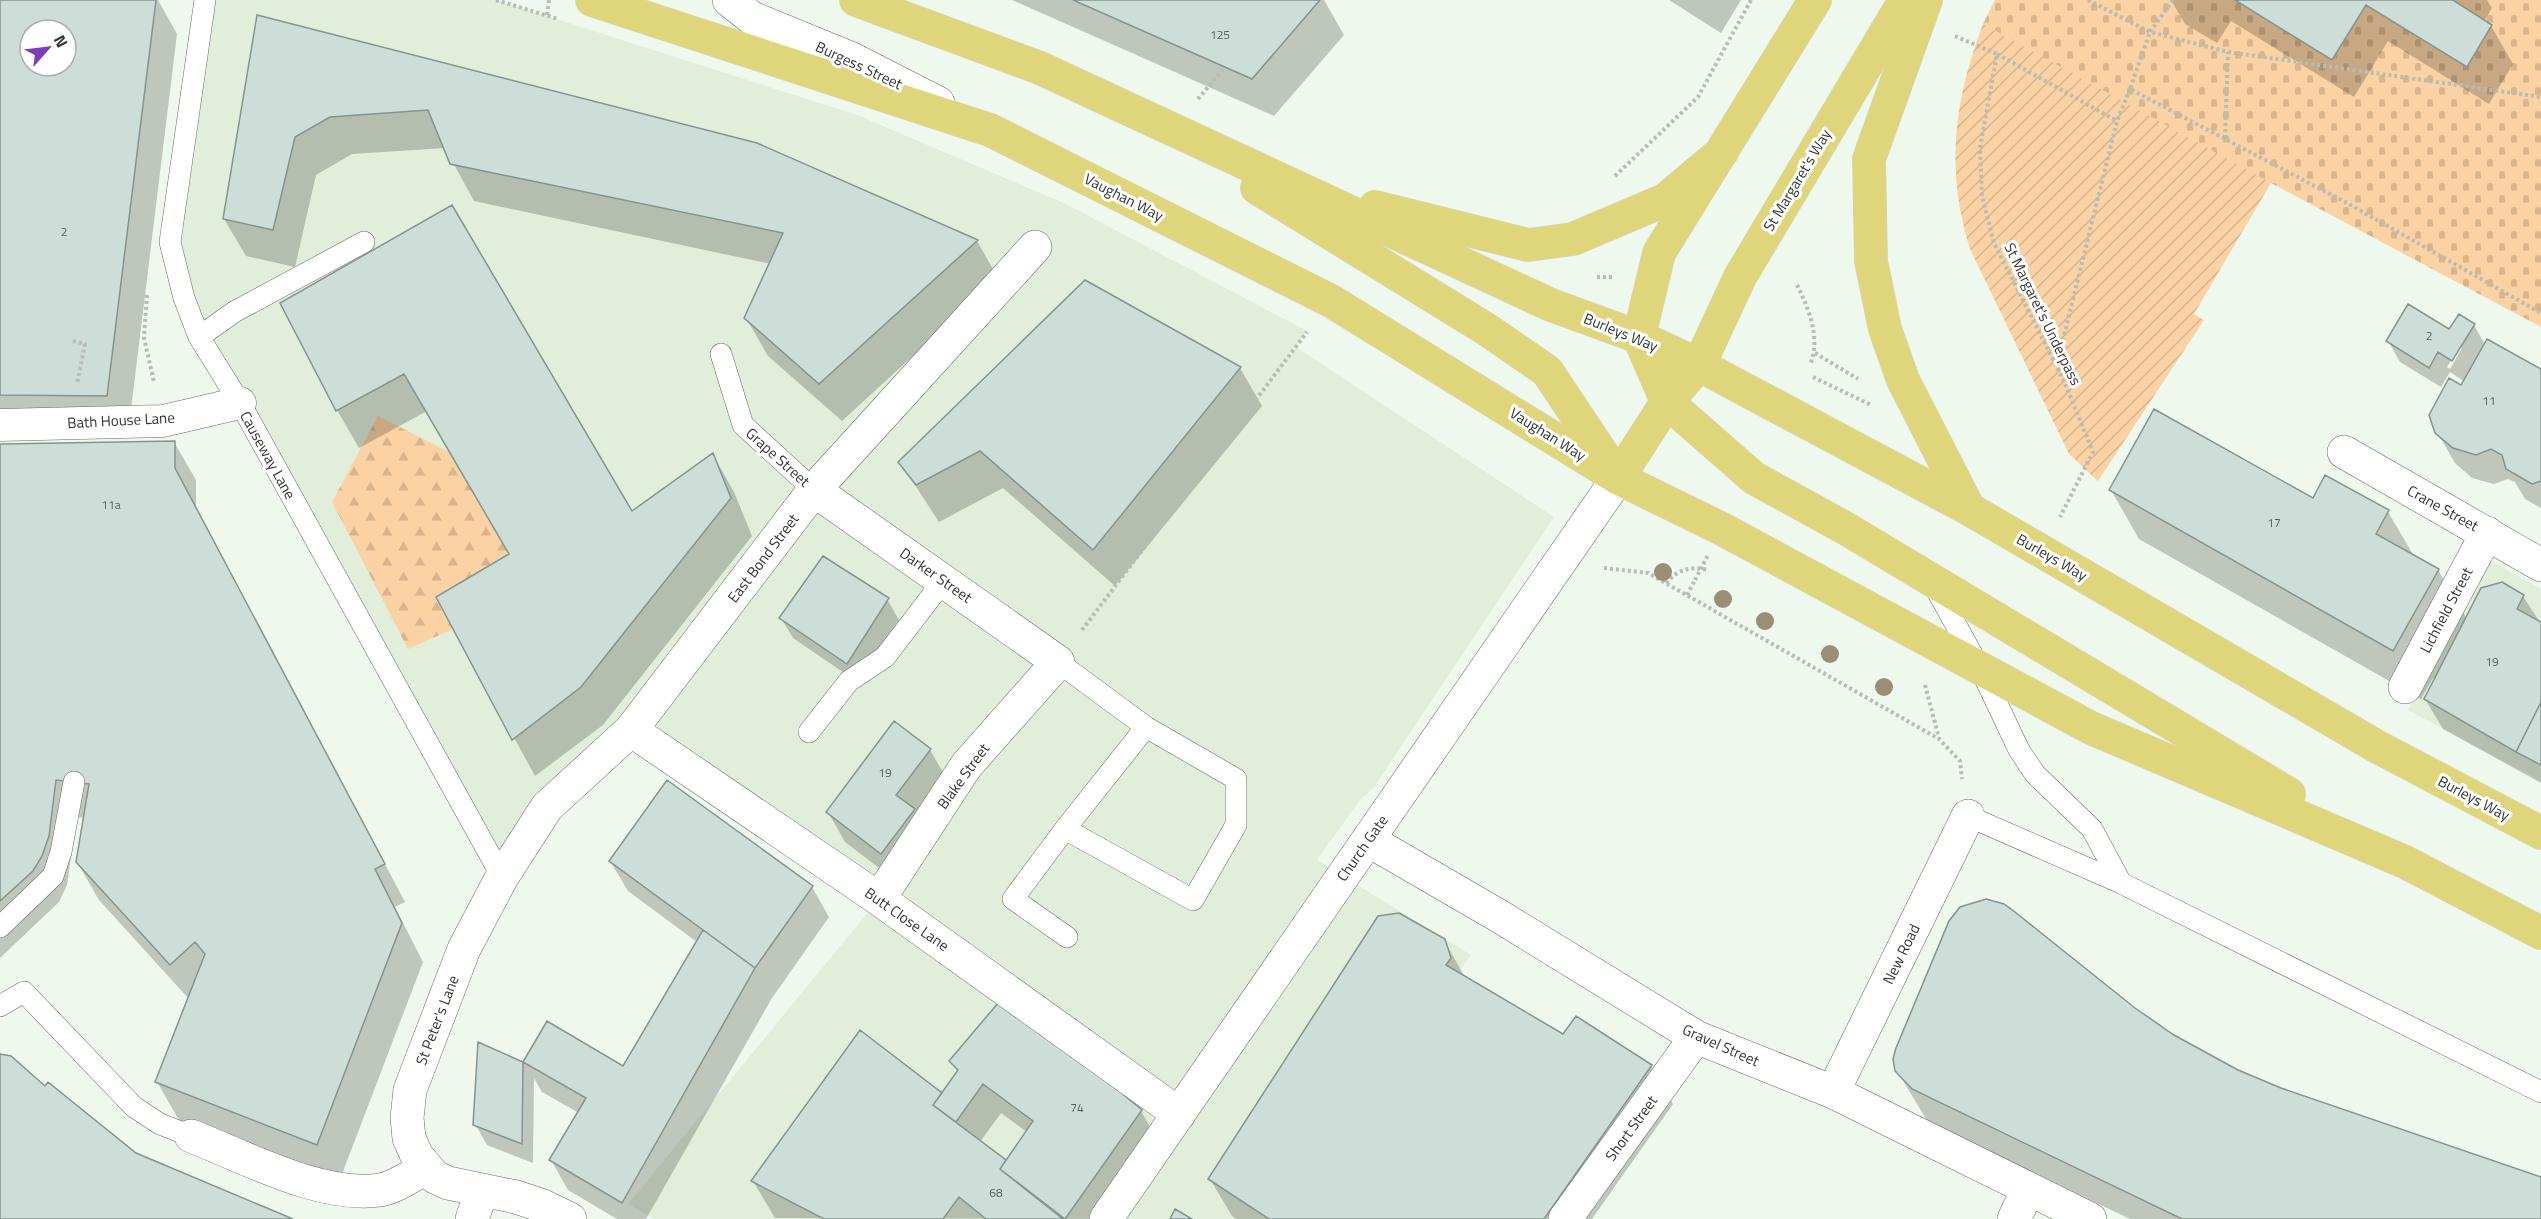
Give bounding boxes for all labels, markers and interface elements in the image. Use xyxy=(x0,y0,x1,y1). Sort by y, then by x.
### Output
north arrow xyxy=(18,18,78,78)
house number: 125 xyxy=(1210,25,1230,44)
text: N xyxy=(48,30,74,51)
street label: Burgess Street xyxy=(812,35,907,95)
street label: St Margaret's Way xyxy=(1757,124,1837,236)
street label: Vaughan Way xyxy=(1080,167,1168,227)
house number: 2 xyxy=(61,222,67,241)
street label: St Margaret's Underpass xyxy=(1998,239,2088,389)
street label: Burleys Way xyxy=(1580,307,1662,357)
house number: 2 xyxy=(2426,326,2432,345)
house number: 11 xyxy=(2482,391,2496,410)
street label: Vaughan Way xyxy=(1505,401,1591,467)
street label: Bath House Lane xyxy=(67,406,175,434)
street label: Causeway Lane xyxy=(234,407,302,503)
street label: Grape Street xyxy=(741,422,816,493)
street label: Crane Street xyxy=(2403,479,2484,537)
house number: 11a xyxy=(101,495,121,514)
street label: East Bond Street xyxy=(722,508,805,607)
house number: 17 xyxy=(2267,513,2281,532)
street label: Burleys Way xyxy=(2012,527,2092,587)
street label: Darker Street xyxy=(895,541,978,609)
street label: Lichfield Street xyxy=(2414,562,2479,657)
house number: 19 xyxy=(2485,652,2499,671)
street label: Blake Street xyxy=(931,738,995,814)
house number: 19 xyxy=(878,763,892,782)
street label: Burleys Way xyxy=(2434,769,2514,827)
street label: Church Gate xyxy=(1331,810,1393,886)
street label: Butt Close Lane xyxy=(860,881,954,957)
street label: New Road xyxy=(1876,920,1926,988)
street label: St Peter's Lane xyxy=(409,972,465,1068)
street label: Gravel Street xyxy=(1679,1018,1764,1072)
street label: Short Street xyxy=(1599,1090,1663,1166)
house number: 74 xyxy=(1070,1098,1084,1117)
house number: 68 xyxy=(989,1183,1003,1202)

